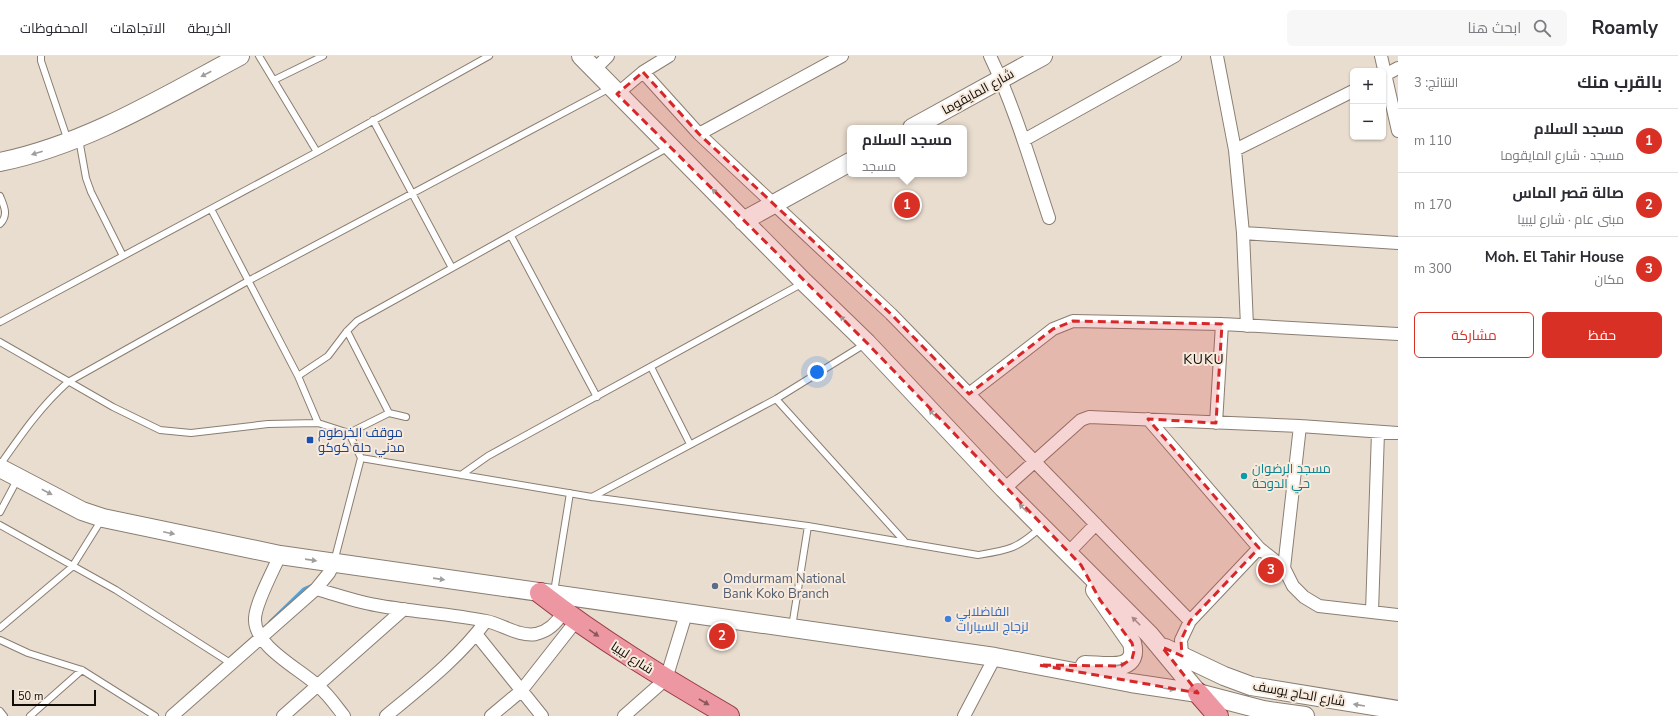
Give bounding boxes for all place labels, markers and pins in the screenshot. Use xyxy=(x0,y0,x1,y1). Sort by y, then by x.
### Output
pin: 1 xyxy=(894,190,920,220)
place label: موقف الخرطوم مدني حلة كوكو xyxy=(318,424,405,458)
marker: موقف الخرطوم مدني حلة كوكو xyxy=(305,435,315,445)
place label: مسجد الرضوان حي الدوحة xyxy=(1252,460,1331,494)
marker: مسجد الرضوان حي الدوحة xyxy=(1239,471,1249,481)
pin: 3 xyxy=(1258,555,1284,585)
place label: Omdurmam National Bank Koko Branch xyxy=(723,570,846,603)
marker: Omdurmam National Bank Koko Branch xyxy=(710,581,720,591)
place label: الفاضلابي لزجاج السيارات xyxy=(956,603,1029,636)
marker: الفاضلابي لزجاج السيارات xyxy=(943,614,953,624)
pin: 2 xyxy=(709,621,735,651)

